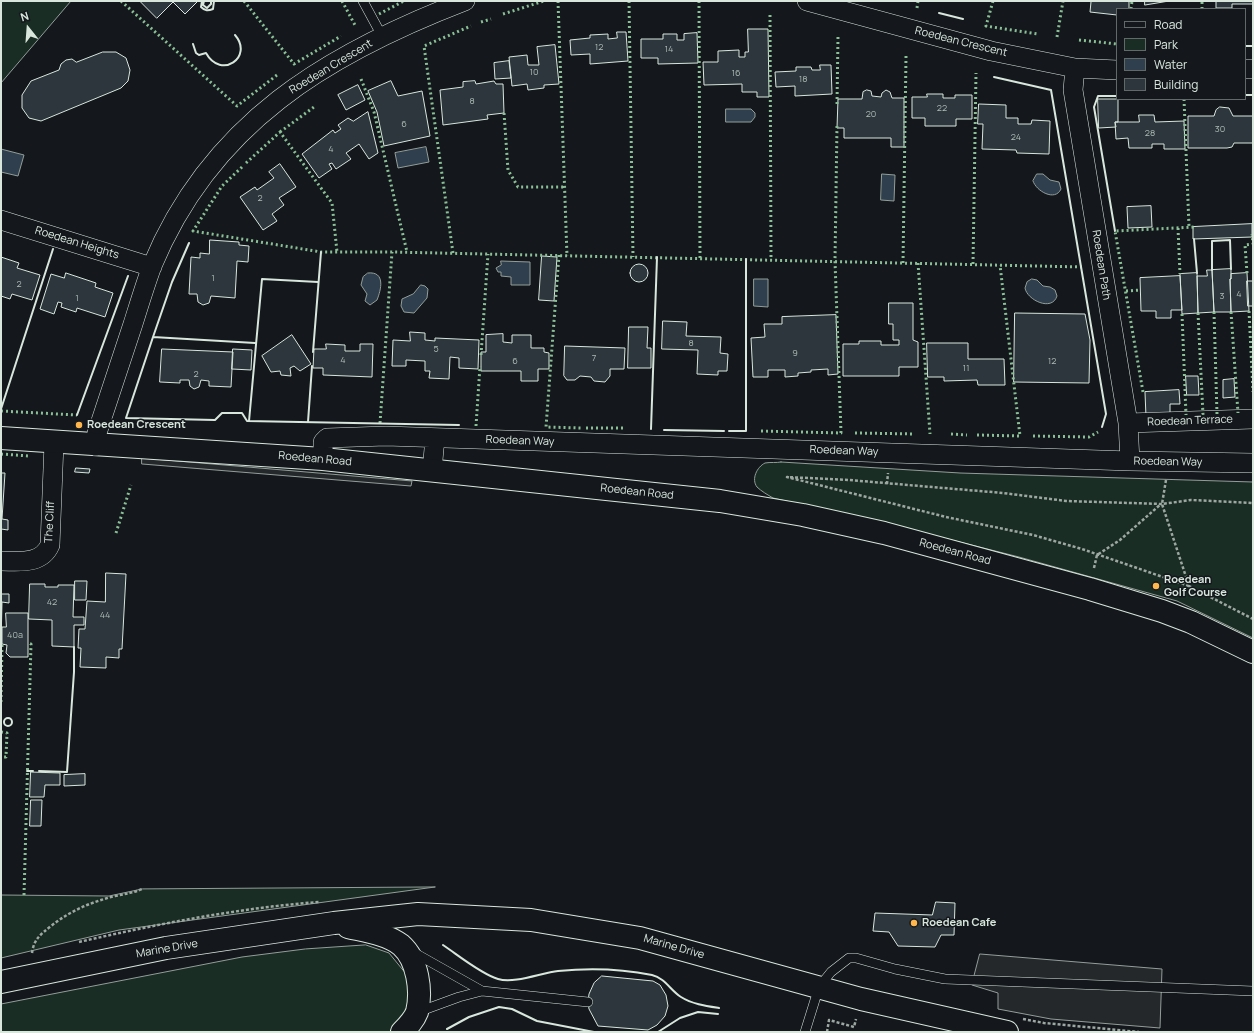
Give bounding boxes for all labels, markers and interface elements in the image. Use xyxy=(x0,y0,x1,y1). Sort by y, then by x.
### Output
north arrow xyxy=(8,8,48,48)
text: N xyxy=(18,8,30,24)
legend xyxy=(1116,8,1246,100)
text: Road xyxy=(1154,16,1182,33)
street label: Roedean Crescent xyxy=(914,24,1008,60)
text: Park xyxy=(1154,36,1178,53)
street label: Roedean Crescent xyxy=(287,37,375,97)
house number: 12 xyxy=(595,42,603,52)
house number: 14 xyxy=(665,44,673,54)
text: Water xyxy=(1154,56,1187,73)
house number: 10 xyxy=(530,67,538,77)
house number: 16 xyxy=(731,68,741,78)
house number: 18 xyxy=(799,74,807,84)
text: Building xyxy=(1154,76,1198,93)
house number: 8 xyxy=(469,96,475,106)
house number: 22 xyxy=(937,103,947,113)
house number: 20 xyxy=(866,109,876,119)
house number: 6 xyxy=(401,119,407,129)
house number: 30 xyxy=(1215,124,1225,134)
house number: 28 xyxy=(1145,128,1155,138)
house number: 24 xyxy=(1011,132,1021,142)
house number: 4 xyxy=(328,144,334,154)
house number: 2 xyxy=(257,193,263,203)
street label: Roedean Heights xyxy=(33,224,121,262)
street label: Roedean Path xyxy=(1089,229,1113,301)
house number: 1 xyxy=(211,273,215,283)
house number: 2 xyxy=(16,279,22,289)
house number: 4 xyxy=(1236,289,1242,299)
house number: 3 xyxy=(1220,291,1224,301)
house number: 1 xyxy=(75,293,79,303)
house number: 8 xyxy=(688,338,694,348)
house number: 5 xyxy=(433,344,439,354)
house number: 9 xyxy=(792,348,798,358)
house number: 7 xyxy=(592,353,596,363)
house number: 4 xyxy=(340,355,346,365)
house number: 6 xyxy=(512,356,518,366)
house number: 12 xyxy=(1048,356,1056,366)
house number: 11 xyxy=(962,363,970,373)
house number: 2 xyxy=(193,369,199,379)
street label: Roedean Terrace xyxy=(1147,413,1233,429)
place label: Roedean Crescent xyxy=(87,418,186,432)
marker: Roedean Crescent xyxy=(74,420,84,430)
street label: Roedean Way xyxy=(485,433,555,449)
street label: Roedean Way xyxy=(809,443,879,459)
street label: Roedean Road xyxy=(278,449,352,469)
street label: Roedean Way xyxy=(1133,455,1203,469)
street label: Roedean Road xyxy=(600,482,674,502)
street label: The Cliff xyxy=(42,501,58,543)
street label: Roedean Road xyxy=(918,536,992,568)
place label: Roedean Golf Course xyxy=(1164,573,1227,599)
marker: Roedean Golf Course xyxy=(1151,581,1161,591)
house number: 42 xyxy=(47,597,57,607)
house number: 44 xyxy=(100,610,110,620)
house number: 40a xyxy=(7,630,23,640)
place label: Roedean Cafe xyxy=(922,916,996,930)
marker: Roedean Cafe xyxy=(909,918,919,928)
street label: Marine Drive xyxy=(642,932,706,962)
street label: Marine Drive xyxy=(135,937,199,961)

